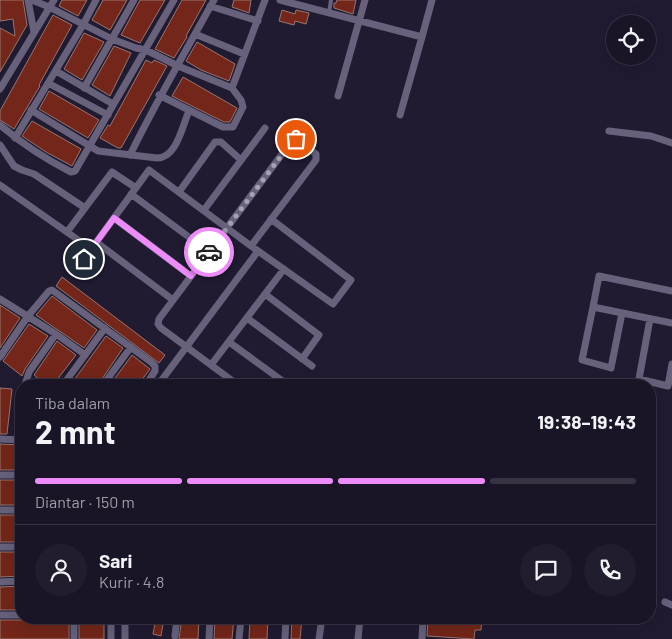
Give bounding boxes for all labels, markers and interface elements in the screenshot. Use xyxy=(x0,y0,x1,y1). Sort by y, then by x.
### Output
map controls xyxy=(606,15,656,65)
button: locate xyxy=(606,15,656,65)
pin xyxy=(275,118,317,160)
icon: bag xyxy=(282,125,310,153)
courier xyxy=(184,227,234,277)
pin xyxy=(63,238,105,280)
icon: car xyxy=(195,238,223,266)
icon: home xyxy=(70,245,98,273)
text: Tiba dalam xyxy=(35,393,110,412)
text: 19:38–19:43 xyxy=(537,410,636,433)
text: 2 mnt xyxy=(35,412,116,450)
text: Diantar · 150 m xyxy=(35,492,135,511)
button: person xyxy=(35,544,87,596)
button: chat xyxy=(520,544,572,596)
button: phone xyxy=(584,544,636,596)
text: Sari xyxy=(99,549,132,572)
text: Kurir · 4.8 xyxy=(99,572,164,591)

